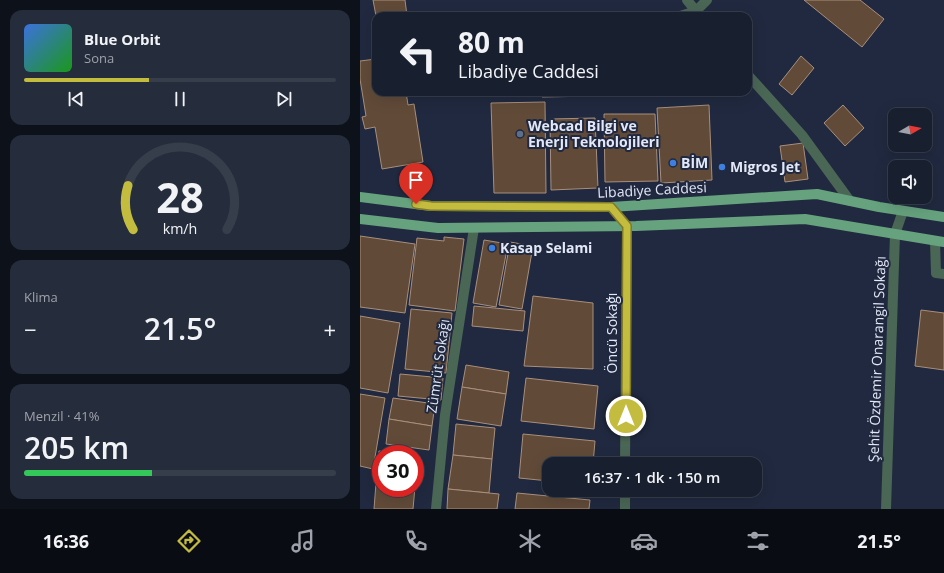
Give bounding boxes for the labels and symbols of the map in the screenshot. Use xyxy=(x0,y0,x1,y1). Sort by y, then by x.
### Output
north arrow xyxy=(888,108,932,152)
place label: Webcad Bilgi ve Enerji Teknolojileri xyxy=(528,116,659,151)
marker: Webcad Bilgi ve Enerji Teknolojileri xyxy=(515,129,525,139)
place label: BİM xyxy=(681,153,708,172)
place label: Migros Jet xyxy=(730,157,800,176)
marker: BİM xyxy=(668,158,678,168)
marker: Migros Jet xyxy=(717,162,727,172)
pin xyxy=(399,163,433,204)
street label: Libadiye Caddesi xyxy=(597,177,707,202)
place label: Kasap Selami xyxy=(500,238,592,257)
marker: Kasap Selami xyxy=(487,243,497,253)
street label: Şehit Özdemir Onarangil Sokağı xyxy=(863,256,890,462)
street label: Öncü Sokağı xyxy=(602,293,621,373)
street label: Zümrüt Sokağı xyxy=(421,318,454,414)
position arrow xyxy=(605,395,647,437)
speed limit sign: 30 xyxy=(372,445,424,497)

